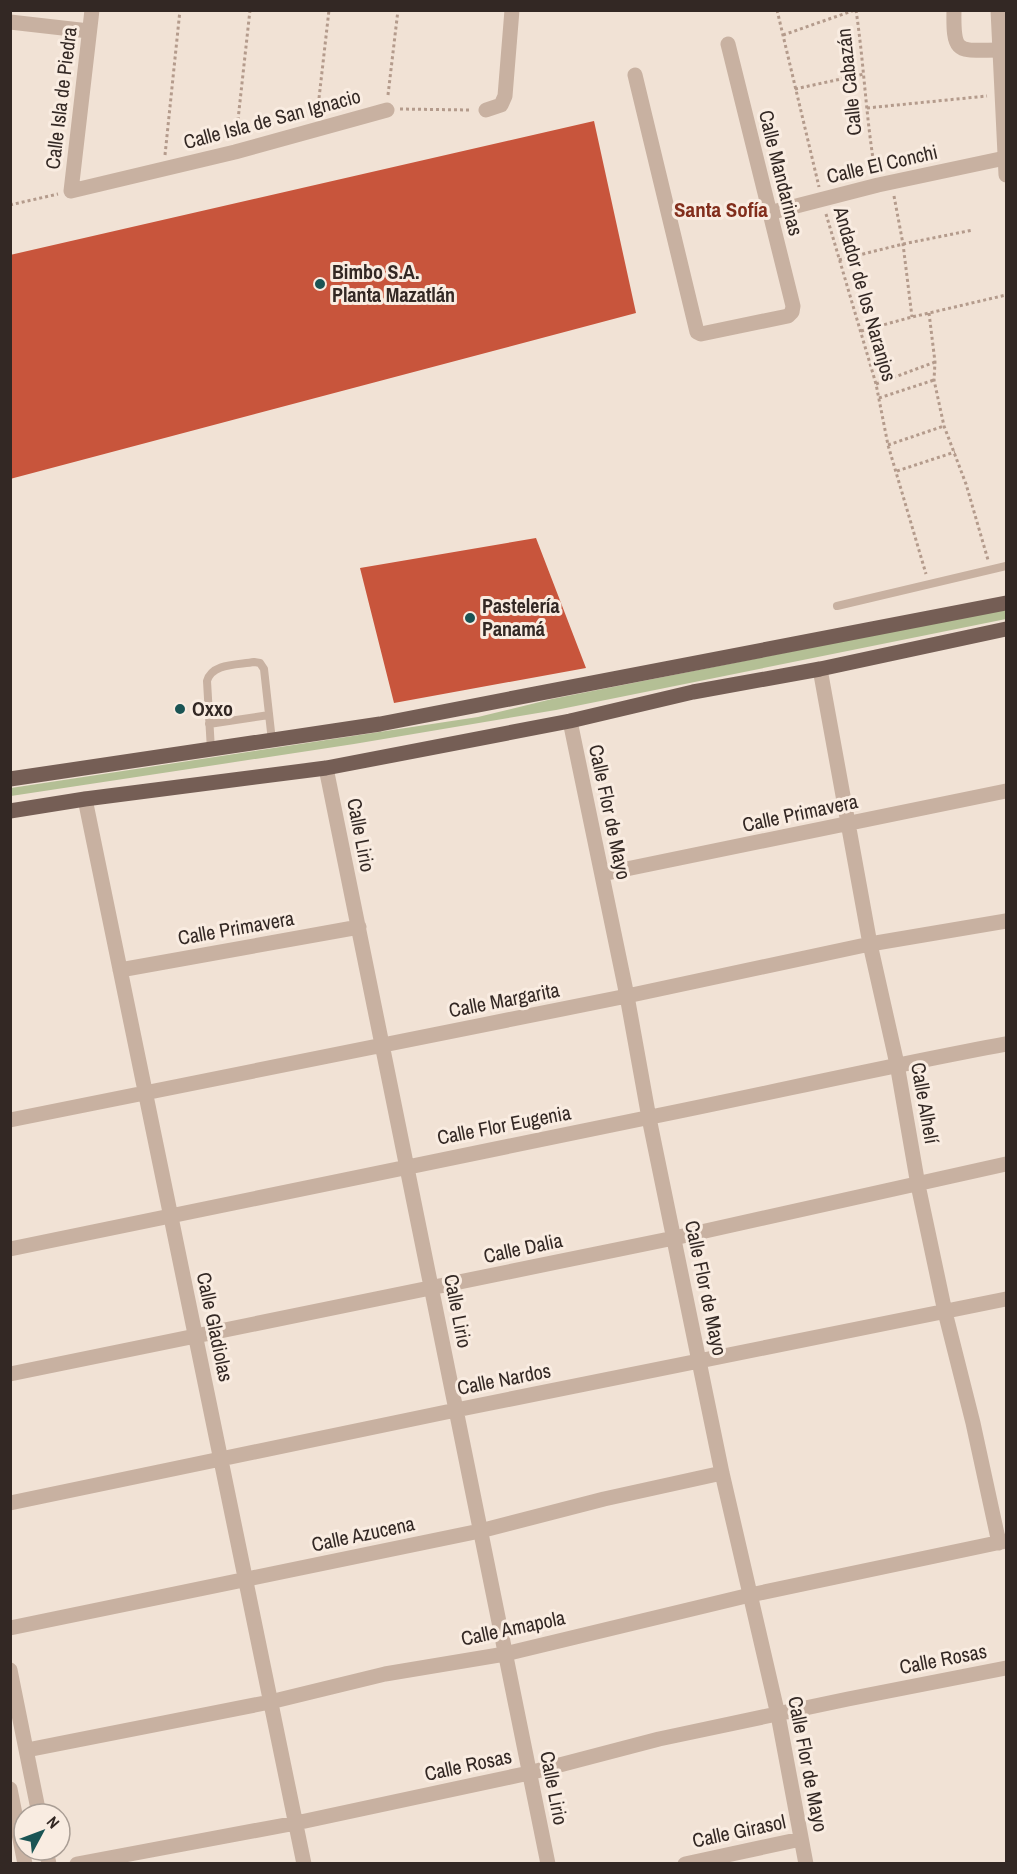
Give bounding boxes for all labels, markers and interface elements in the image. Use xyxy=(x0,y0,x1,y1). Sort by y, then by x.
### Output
street label: Calle Isla de Piedra xyxy=(38,25,83,171)
street label: Calle Cabazán xyxy=(829,27,868,137)
street label: Calle Isla de San Ignacio xyxy=(180,82,363,155)
street label: Calle Mandarinas xyxy=(753,107,810,239)
street label: Calle El Conchi xyxy=(824,138,940,189)
district label: Santa Sofía xyxy=(674,195,768,224)
street label: Andador de los Naranjos xyxy=(827,202,903,384)
place label: Bimbo S.A. Planta Mazatlán xyxy=(332,258,455,308)
marker: Bimbo S.A. Planta Mazatlán xyxy=(313,277,327,291)
place label: Pastelería Panamá xyxy=(482,592,560,642)
marker: Pastelería Panamá xyxy=(463,611,477,625)
place label: Oxxo xyxy=(192,695,233,722)
marker: Oxxo xyxy=(173,702,187,716)
street label: Calle Flor de Mayo xyxy=(583,742,638,882)
street label: Calle Primavera xyxy=(740,787,860,838)
street label: Calle Lirio xyxy=(341,796,382,874)
street label: Calle Primavera xyxy=(176,904,296,951)
street label: Calle Margarita xyxy=(446,976,562,1023)
street label: Calle Alhelí xyxy=(905,1060,946,1146)
street label: Calle Flor Eugenia xyxy=(435,1098,573,1151)
street label: Calle Flor de Mayo xyxy=(679,1218,734,1358)
street label: Calle Dalia xyxy=(481,1226,565,1269)
street label: Calle Gladiolas xyxy=(191,1270,240,1384)
street label: Calle Lirio xyxy=(438,1272,479,1350)
street label: Calle Nardos xyxy=(455,1356,553,1401)
street label: Calle Azucena xyxy=(309,1509,417,1558)
street label: Calle Amapola xyxy=(458,1603,567,1652)
street label: Calle Rosas xyxy=(897,1637,989,1680)
street label: Calle Flor de Mayo xyxy=(782,1694,835,1834)
street label: Calle Rosas xyxy=(422,1742,514,1787)
street label: Calle Lirio xyxy=(534,1749,575,1827)
north arrow xyxy=(12,1802,72,1862)
street label: Calle Girasol xyxy=(690,1807,788,1854)
text: N xyxy=(42,1811,65,1833)

